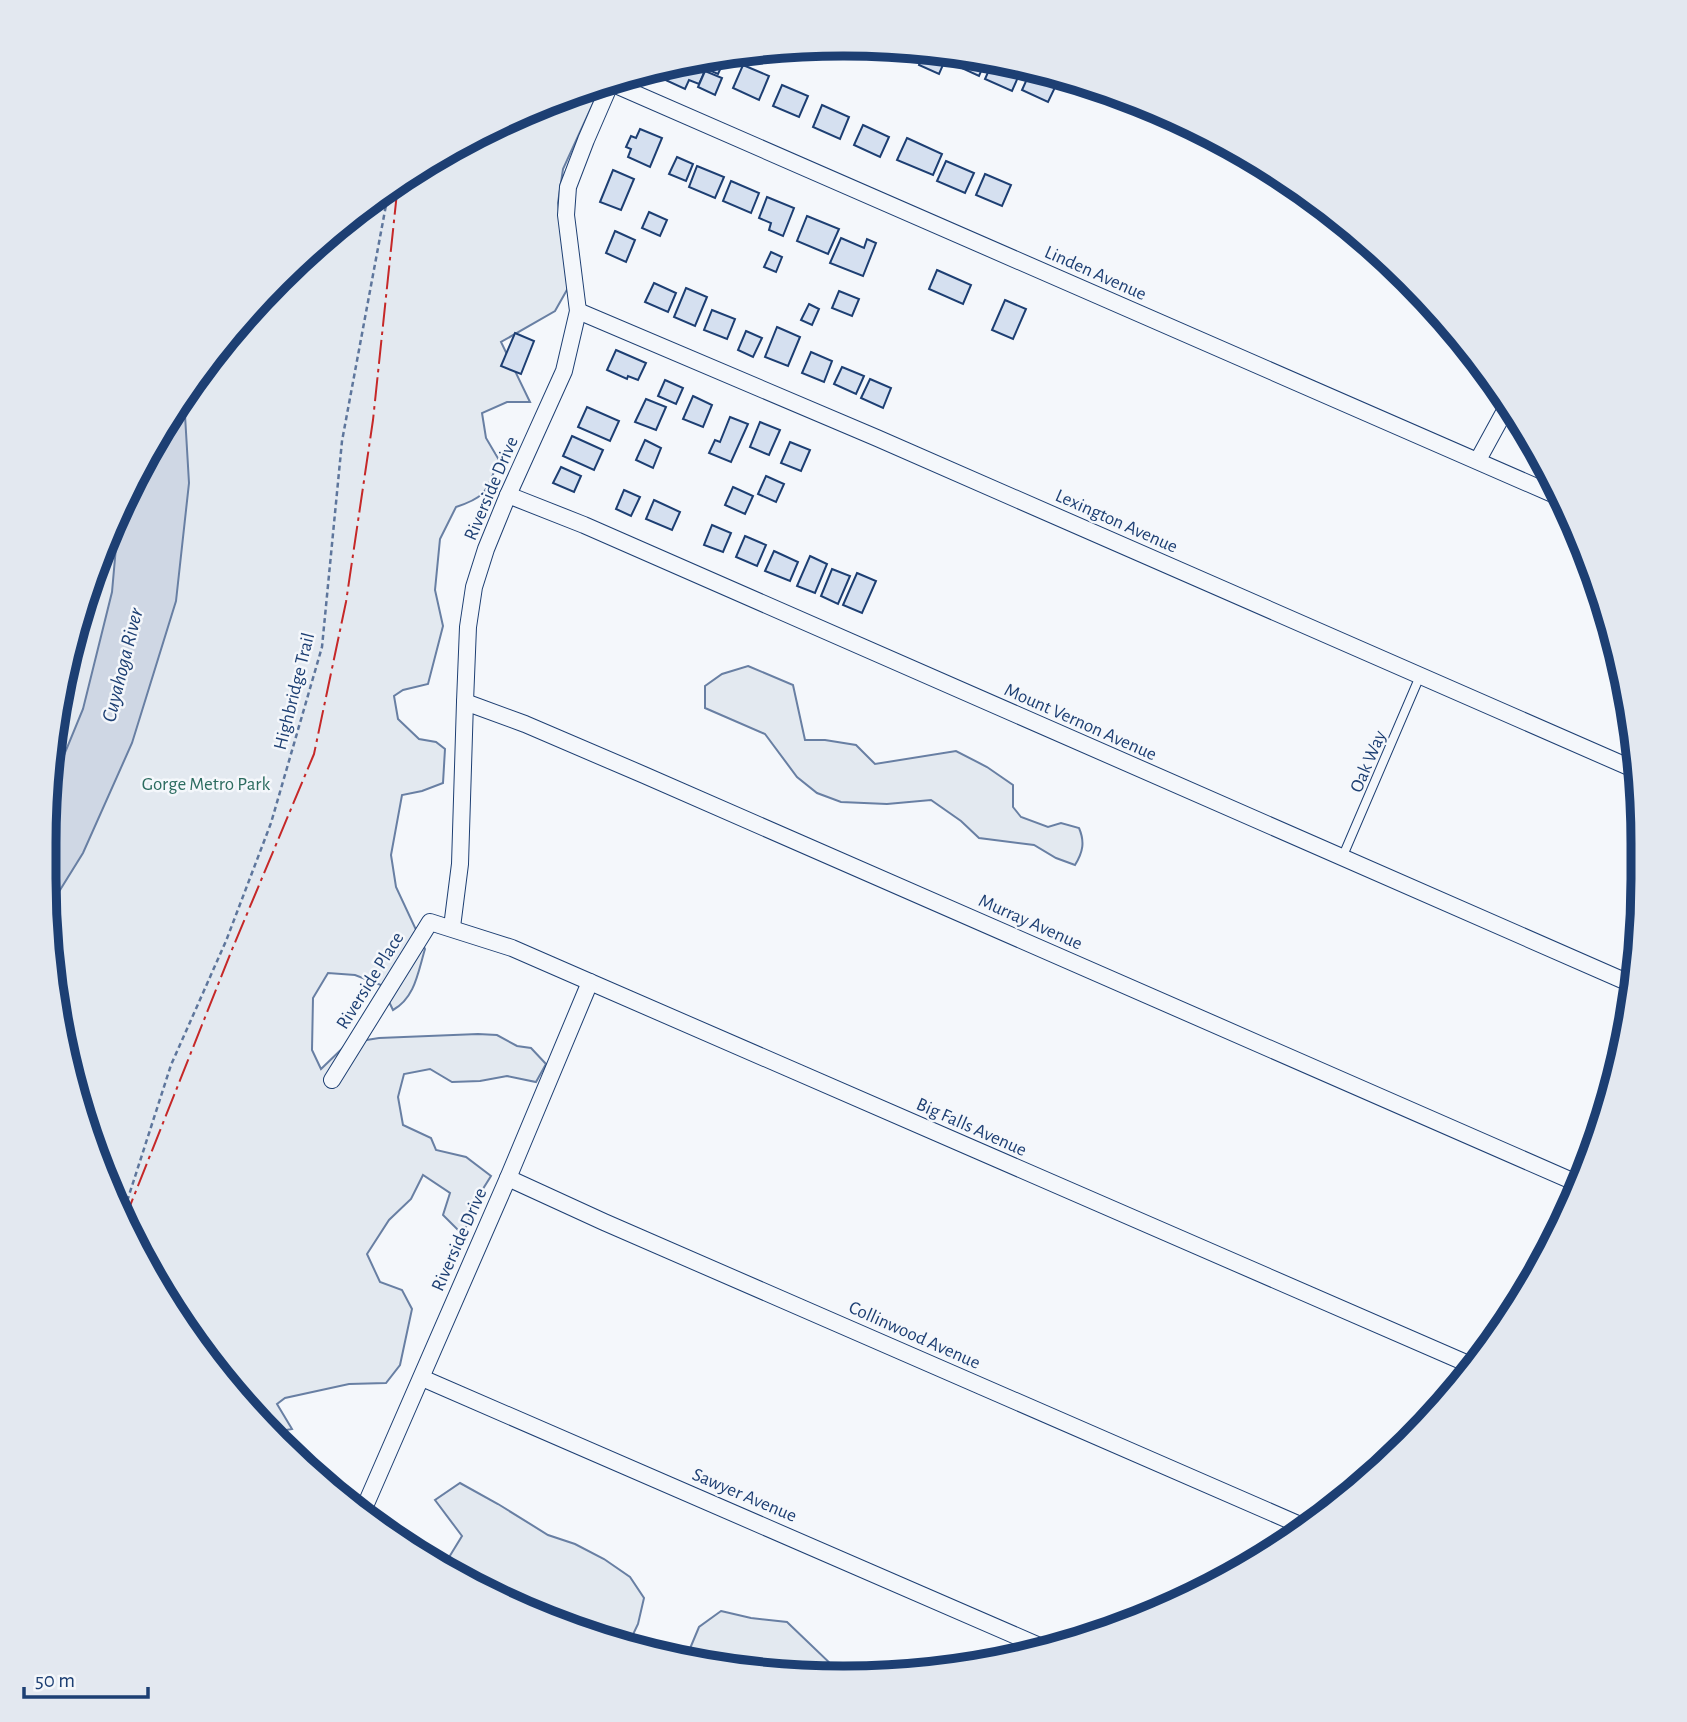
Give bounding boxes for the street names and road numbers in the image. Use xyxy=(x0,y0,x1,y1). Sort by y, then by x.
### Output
street label: Linden Avenue xyxy=(1042,242,1149,304)
street label: Riverside Drive xyxy=(461,434,522,543)
street label: Lexington Avenue xyxy=(1052,486,1180,557)
street label: Highbridge Trail xyxy=(271,631,318,752)
street label: Mount Vernon Avenue xyxy=(1001,680,1159,764)
street label: Oak Way xyxy=(1347,728,1390,795)
street label: Murray Avenue xyxy=(976,891,1085,954)
street label: Riverside Place xyxy=(333,929,408,1033)
street label: Big Falls Avenue xyxy=(913,1095,1029,1160)
street label: Riverside Drive xyxy=(428,1185,491,1294)
street label: Collinwood Avenue xyxy=(846,1298,983,1373)
street label: Sawyer Avenue xyxy=(690,1465,799,1526)

